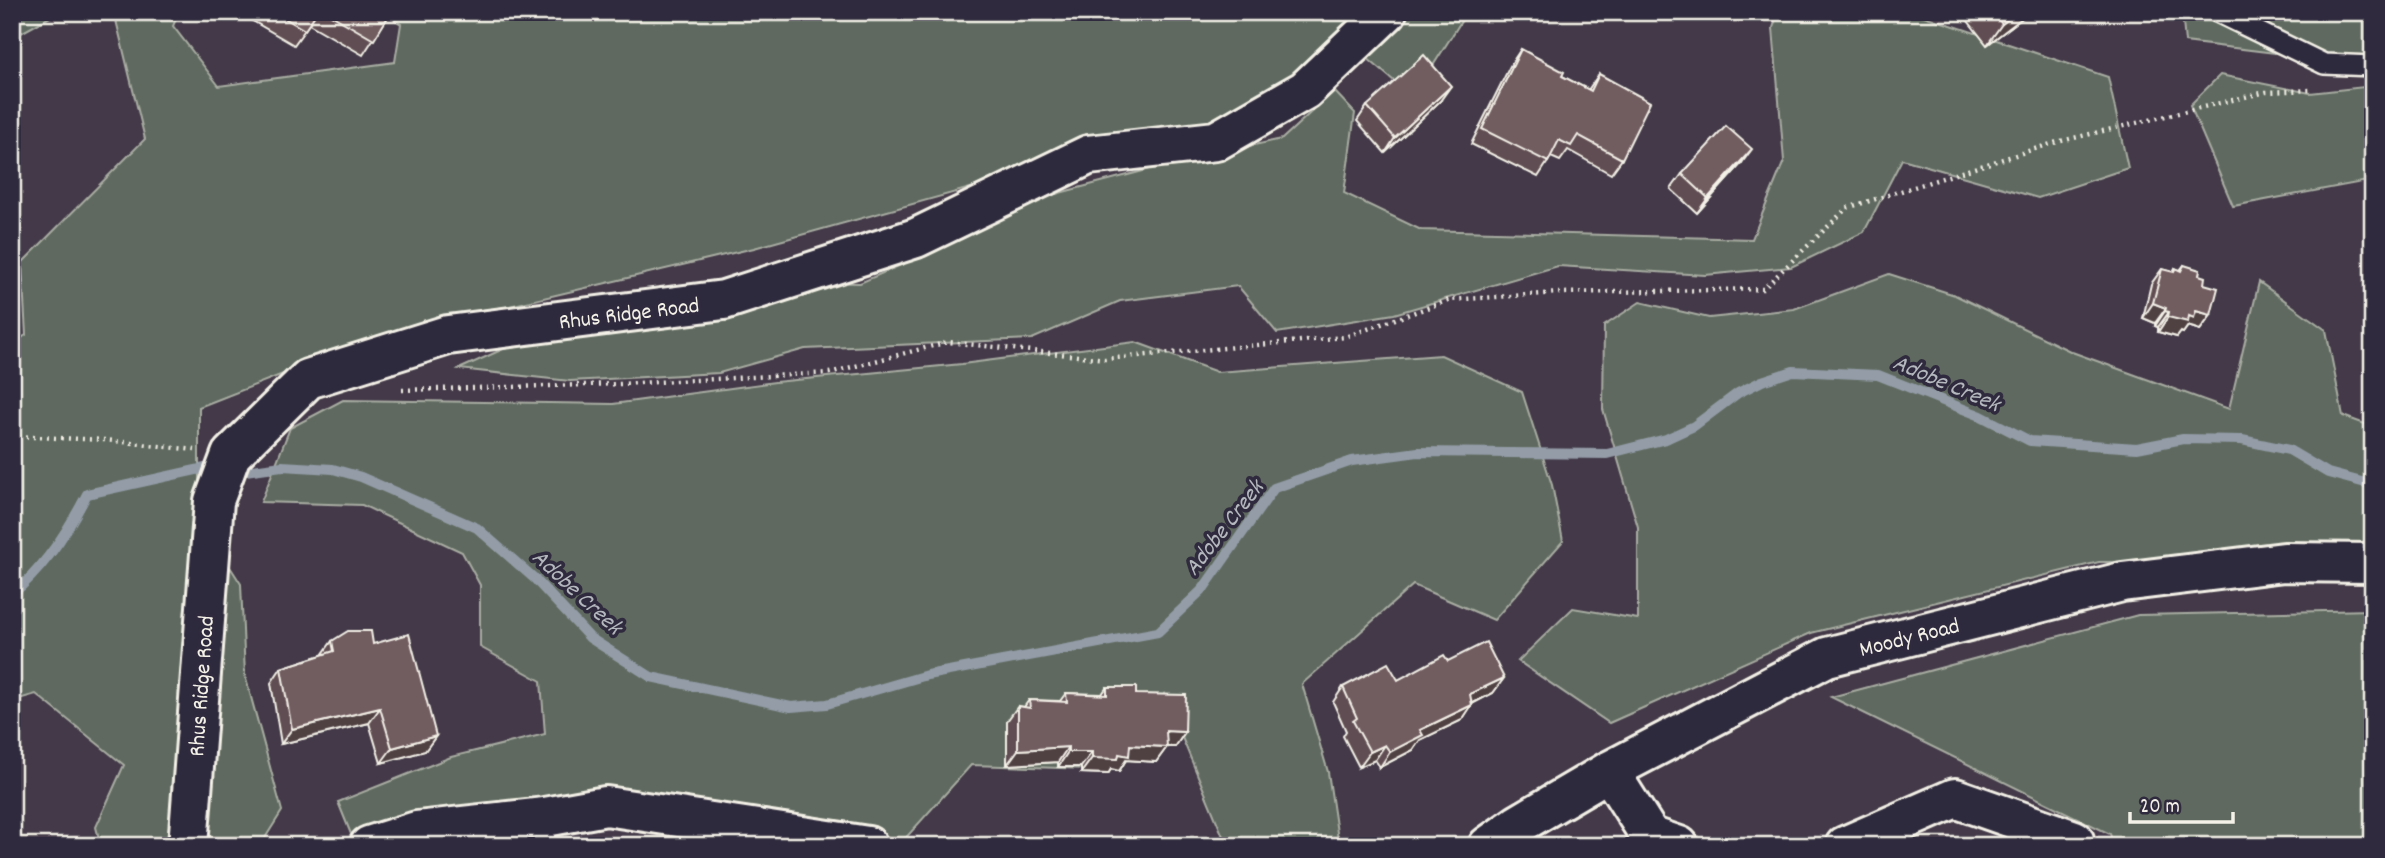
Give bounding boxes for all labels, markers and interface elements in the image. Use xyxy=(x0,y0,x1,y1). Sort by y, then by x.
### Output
street label: Rhus Ridge Road xyxy=(557,290,702,340)
water label: Adobe Creek xyxy=(1887,347,2007,423)
water label: Adobe Creek xyxy=(1177,472,1275,584)
water label: Adobe Creek xyxy=(523,542,631,646)
street label: Moody Road xyxy=(1856,611,1963,668)
street label: Rhus Ridge Road xyxy=(182,615,225,758)
scale bar xyxy=(2130,781,2233,825)
text: 20 m xyxy=(2140,793,2180,823)

